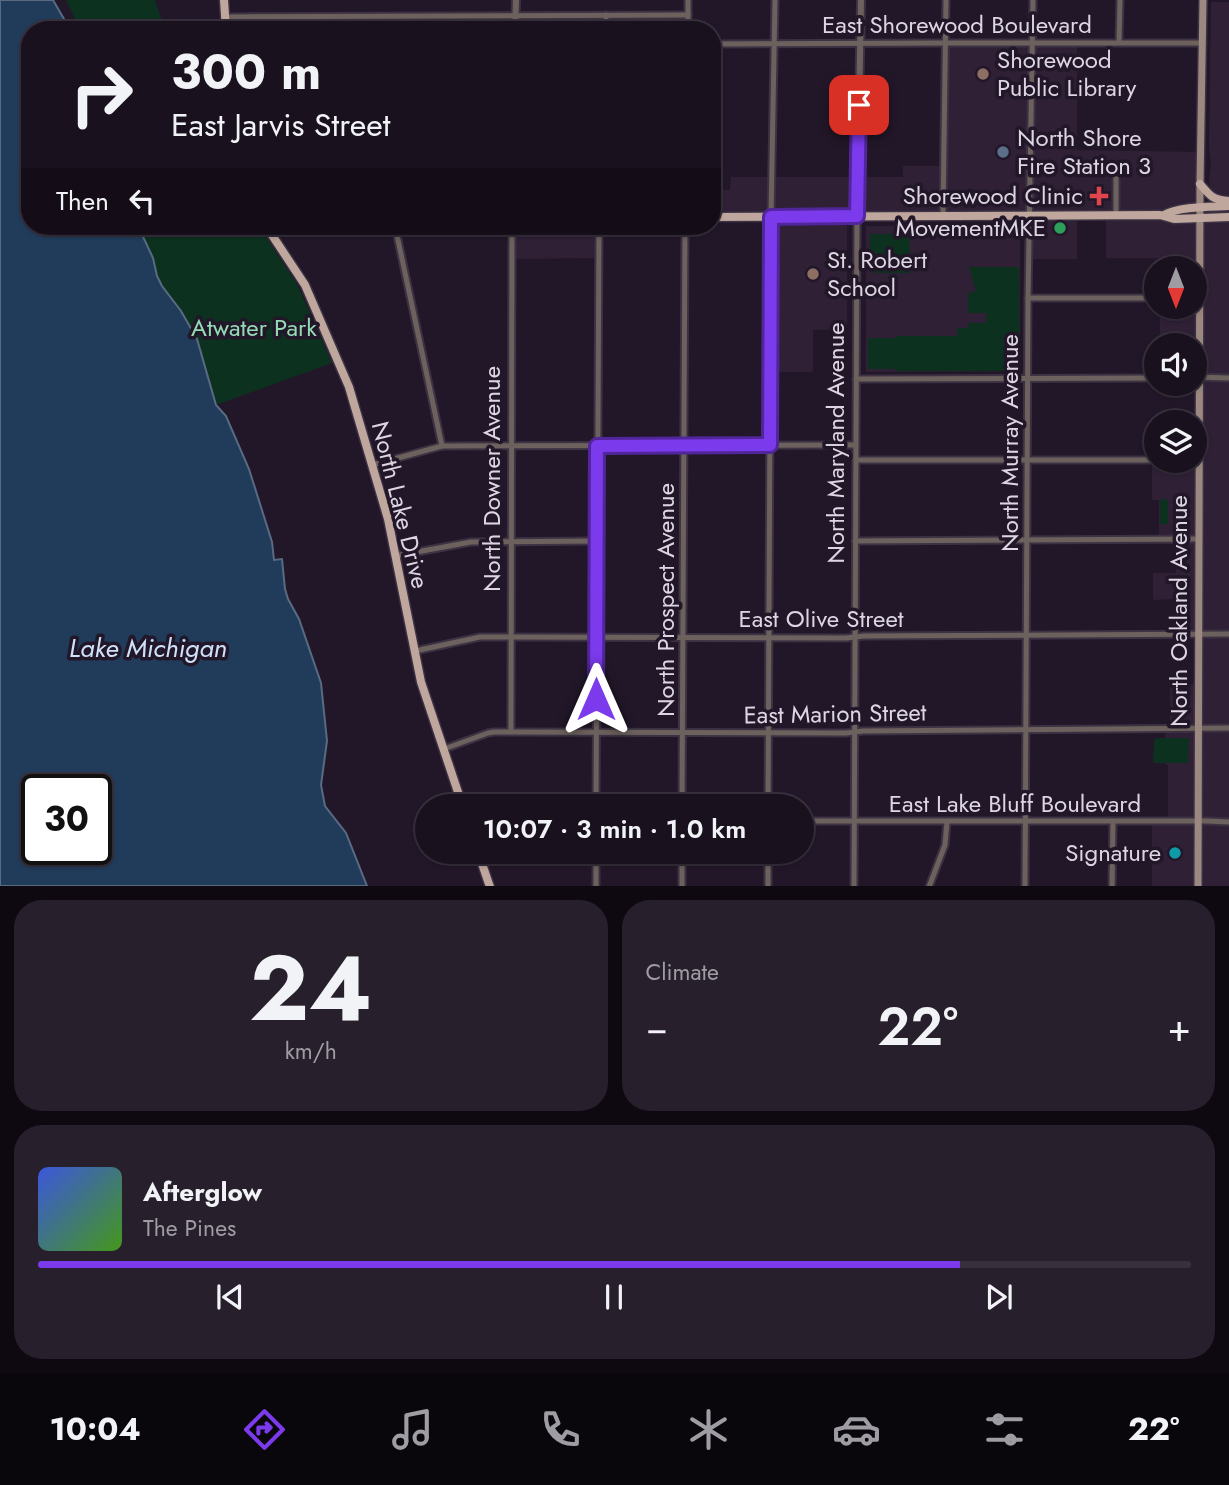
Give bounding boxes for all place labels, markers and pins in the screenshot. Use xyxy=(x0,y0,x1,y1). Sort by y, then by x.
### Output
place label: Shorewood Public Library xyxy=(997,42,1137,105)
marker: Shorewood Public Library xyxy=(975,66,991,82)
pin xyxy=(829,75,889,135)
place label: North Shore Fire Station 3 xyxy=(1017,120,1151,183)
marker: North Shore Fire Station 3 xyxy=(995,144,1011,160)
place label: Shorewood Clinic xyxy=(903,178,1083,213)
marker: Shorewood Clinic xyxy=(1089,186,1109,206)
place label: MovementMKE xyxy=(896,210,1046,245)
marker: MovementMKE xyxy=(1052,220,1068,236)
place label: St. Robert School xyxy=(827,242,927,305)
marker: St. Robert School xyxy=(805,266,821,282)
place label: Signature xyxy=(1065,835,1161,870)
marker: Signature xyxy=(1167,845,1183,861)

